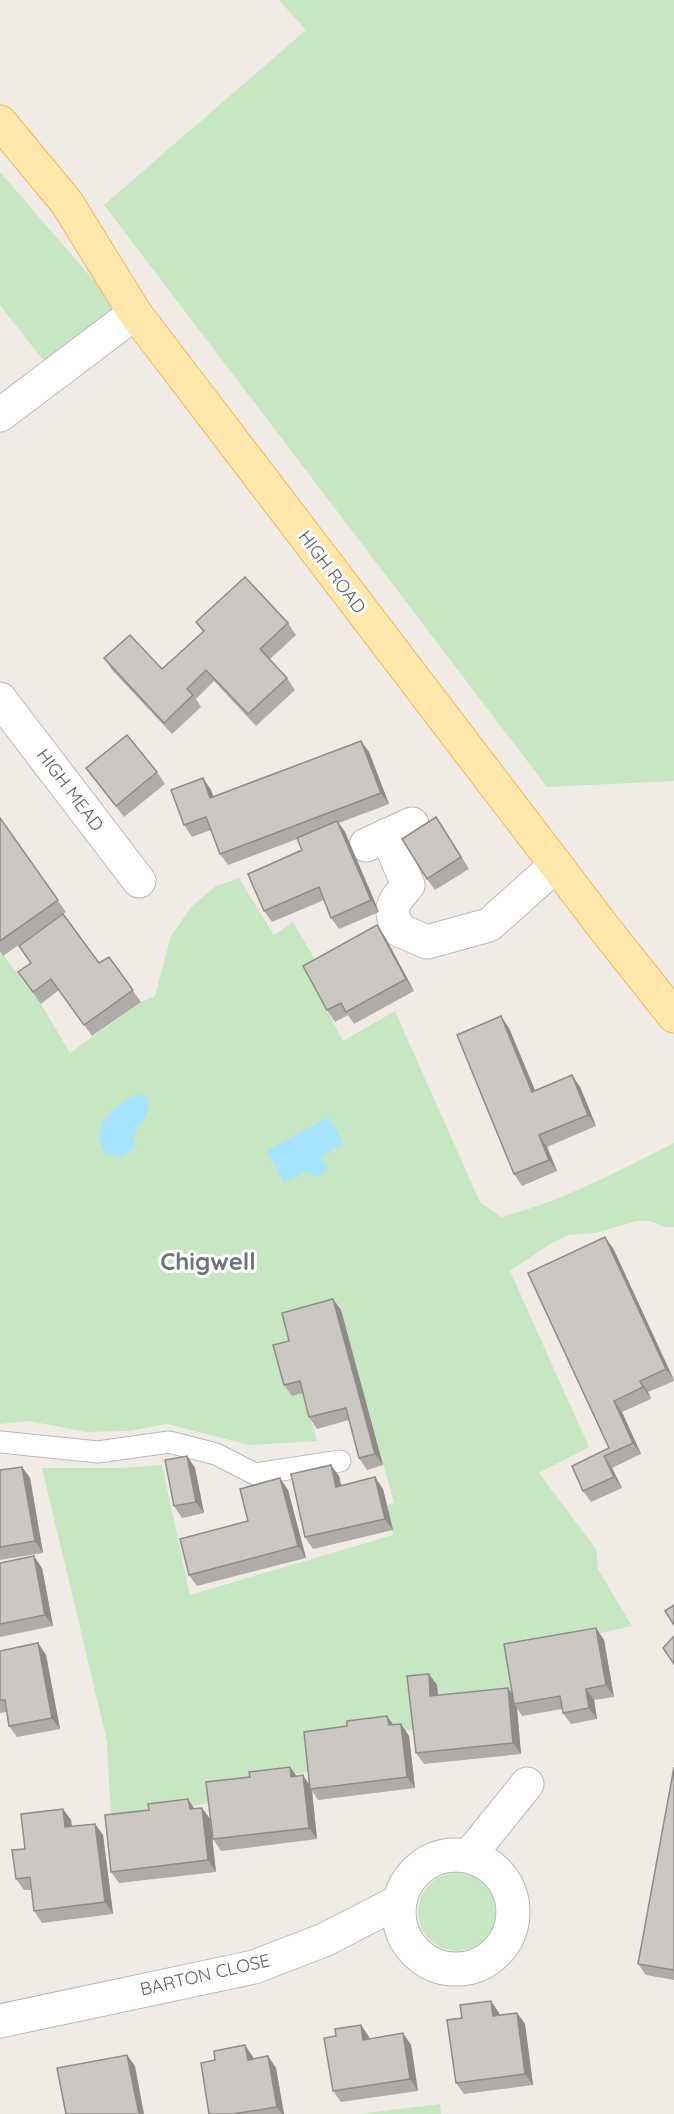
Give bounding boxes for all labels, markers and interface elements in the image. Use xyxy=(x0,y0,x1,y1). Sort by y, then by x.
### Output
street label: HIGH ROAD xyxy=(294,526,371,618)
street label: HIGH MEAD xyxy=(32,744,109,836)
district label: Chigwell xyxy=(160,1246,256,1276)
street label: BARTON CLOSE xyxy=(138,1948,272,2001)

